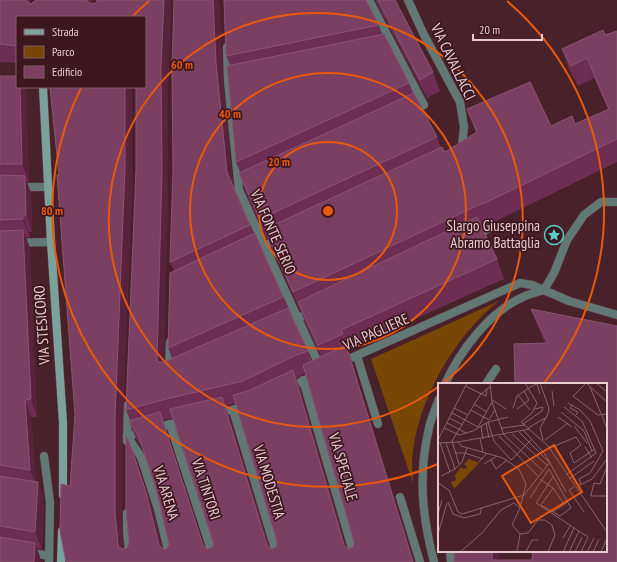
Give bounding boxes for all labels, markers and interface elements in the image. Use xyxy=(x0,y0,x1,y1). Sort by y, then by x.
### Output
legend xyxy=(16,16,146,88)
scale bar xyxy=(473,16,542,42)
street label: VIA CAVALLACCI xyxy=(426,19,480,103)
text: 20 m xyxy=(479,22,500,37)
text: Strada xyxy=(52,24,79,39)
text: Parco xyxy=(52,44,74,59)
text: 60 m xyxy=(171,57,193,72)
text: Edificio xyxy=(52,64,82,79)
text: 40 m xyxy=(219,106,241,121)
text: 20 m xyxy=(268,154,290,169)
street label: VIA FONTE SERIO xyxy=(246,186,301,277)
text: 80 m xyxy=(41,203,63,218)
centre of rings xyxy=(321,204,335,218)
place label: Slargo Giuseppina Abramo Battaglia xyxy=(447,216,540,252)
place icon: Slargo Giuseppina Abramo Battaglia xyxy=(543,224,565,246)
street label: VIA STESICORO xyxy=(29,285,54,366)
street label: VIA PAGLIERE xyxy=(339,309,412,355)
inset map xyxy=(438,383,607,552)
street label: VIA SPECIALE xyxy=(324,430,362,503)
street label: VIA MODESTIA xyxy=(249,442,290,522)
street label: VIA TINTORI xyxy=(187,455,225,522)
street label: VIA ARENA xyxy=(149,462,184,523)

